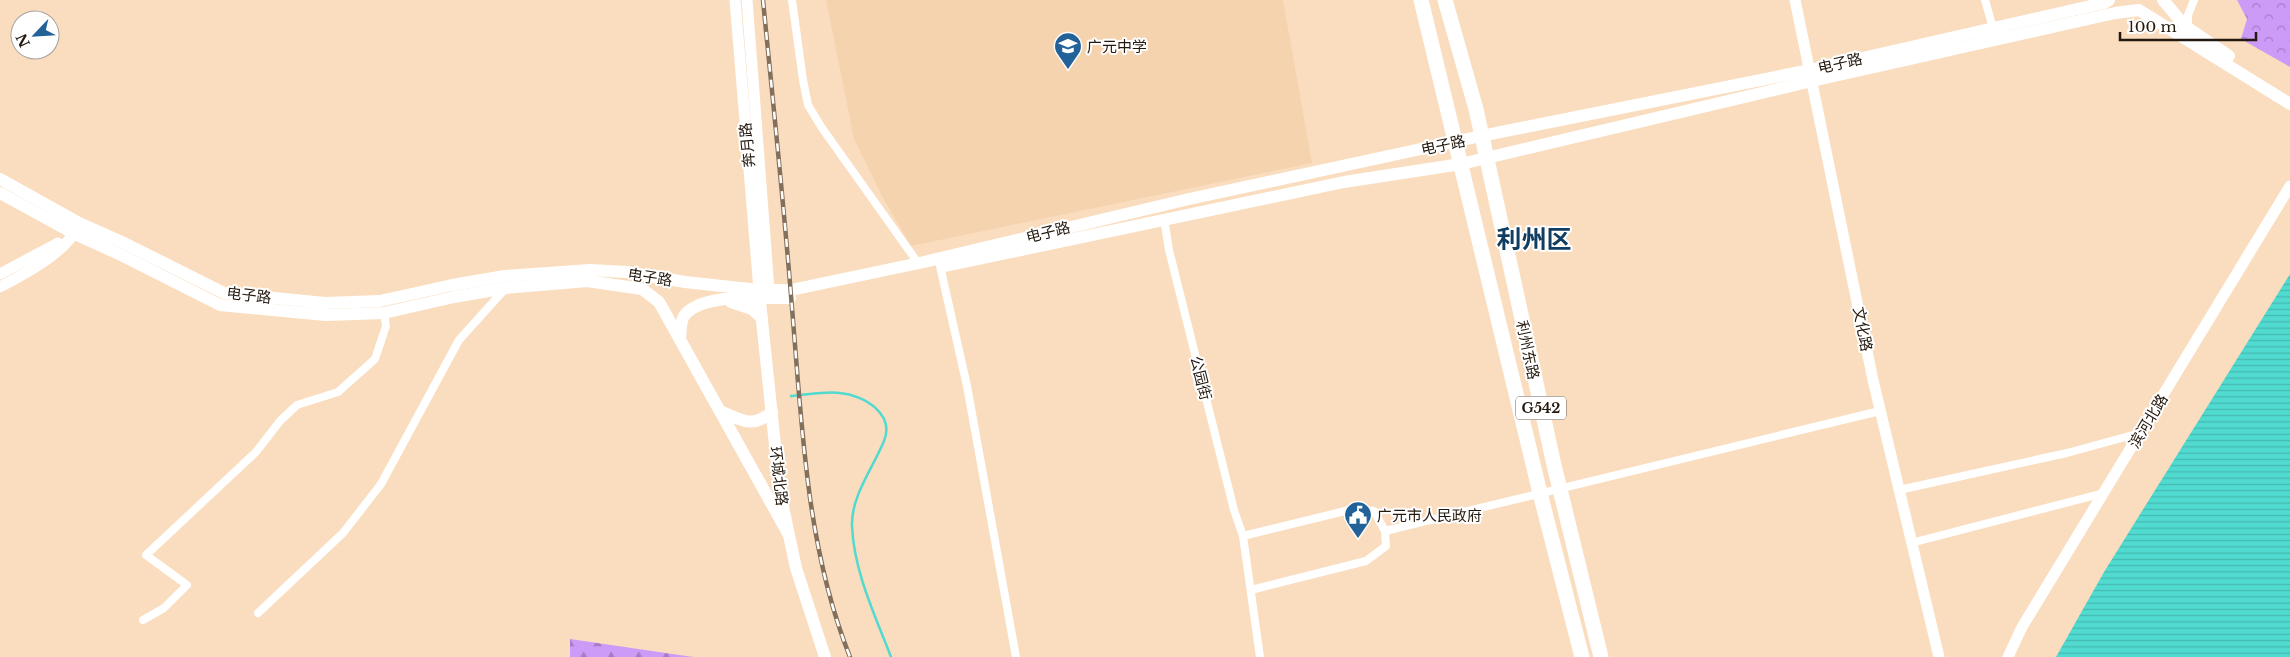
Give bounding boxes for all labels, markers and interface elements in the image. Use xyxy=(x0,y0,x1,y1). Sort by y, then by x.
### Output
north arrow xyxy=(10,10,60,60)
scale bar xyxy=(2120,10,2256,42)
text: 100 m xyxy=(2128,17,2177,36)
text: N xyxy=(12,31,34,50)
school or university icon: 广元中学 xyxy=(1053,31,1083,70)
place label: 广元中学 xyxy=(1087,37,1147,56)
street label: 电子路 xyxy=(1816,49,1864,77)
street label: 奔月路 xyxy=(736,122,758,168)
street label: 电子路 xyxy=(1419,131,1467,159)
street label: 电子路 xyxy=(1024,217,1072,247)
district label: 利州区 xyxy=(1496,224,1572,255)
street label: 电子路 xyxy=(626,264,674,290)
street label: 电子路 xyxy=(226,283,272,307)
street label: 文化路 xyxy=(1849,305,1877,353)
street label: 利州东路 xyxy=(1512,319,1544,381)
street label: 公园街 xyxy=(1186,354,1216,402)
street label: 滨河北路 xyxy=(2124,390,2172,452)
road number: G542 xyxy=(1516,396,1566,419)
street label: 环城北路 xyxy=(766,445,792,507)
public building icon: 广元市人民政府 xyxy=(1343,500,1373,539)
place label: 广元市人民政府 xyxy=(1377,506,1482,525)

